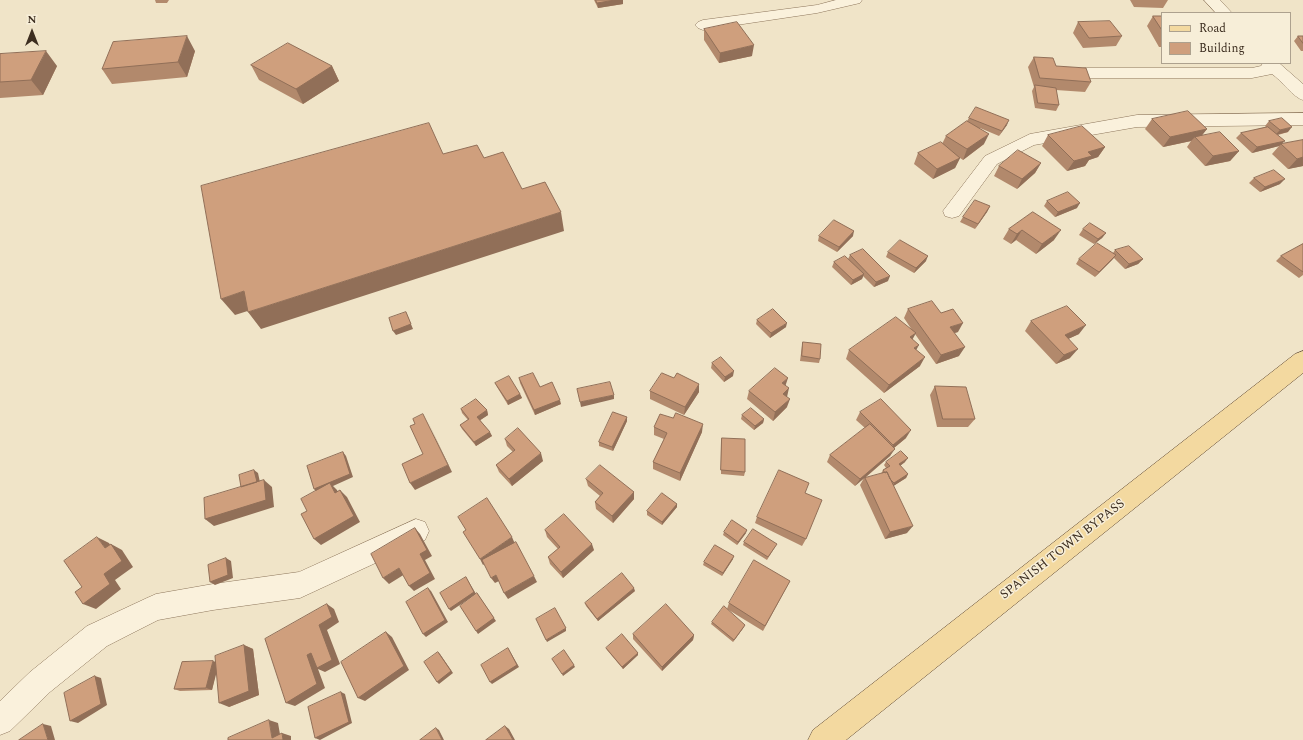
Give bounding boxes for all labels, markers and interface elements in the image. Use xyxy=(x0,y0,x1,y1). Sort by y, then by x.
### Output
text: N xyxy=(28,11,36,28)
north arrow xyxy=(12,12,52,52)
legend xyxy=(1161,12,1291,64)
text: Road xyxy=(1199,19,1226,38)
text: Building xyxy=(1199,39,1245,58)
street label: SPANISH TOWN BYPASS xyxy=(998,497,1128,603)

